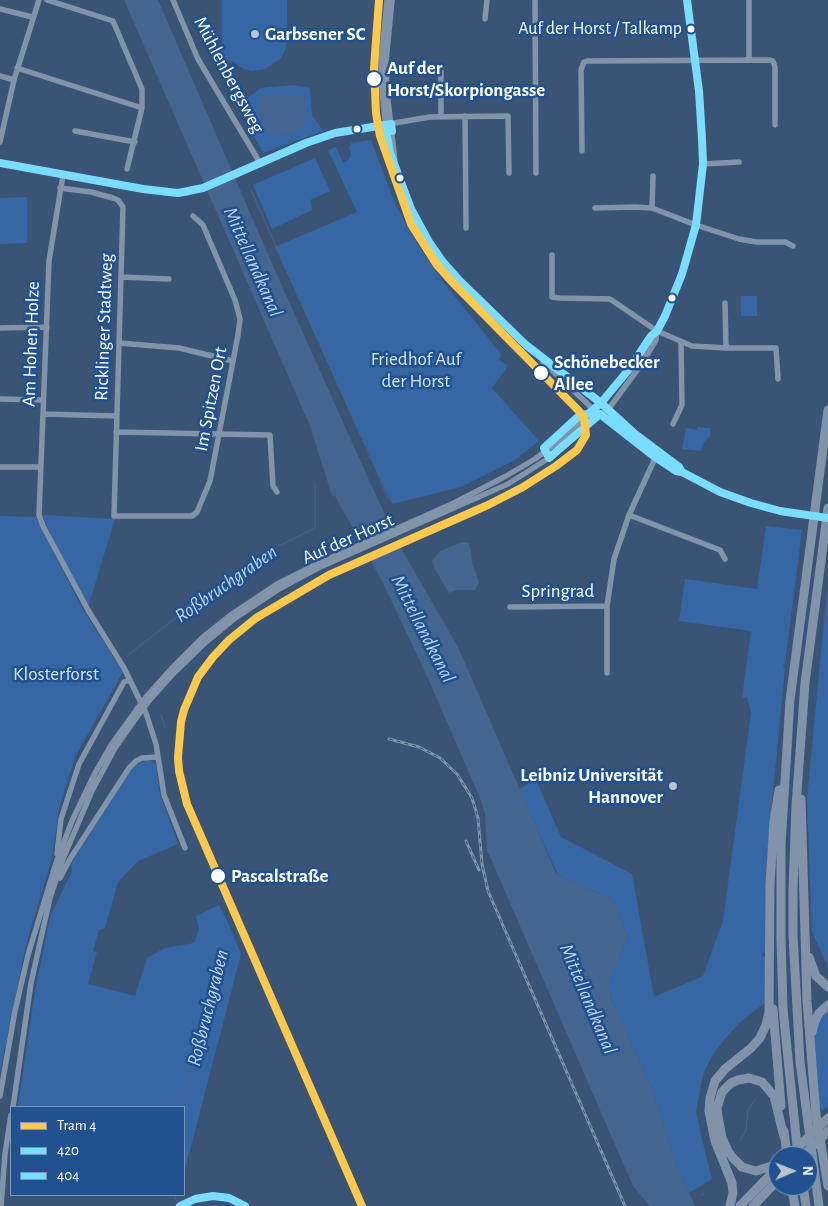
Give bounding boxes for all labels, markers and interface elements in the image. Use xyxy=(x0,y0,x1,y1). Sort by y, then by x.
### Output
street label: Mühlenbergsweg xyxy=(189,13,269,137)
place label: Auf der Horst / Talkamp xyxy=(518,18,682,40)
place label: Garbsener SC xyxy=(265,23,366,45)
marker: Auf der Horst / Talkamp xyxy=(686,24,696,34)
marker: Garbsener SC xyxy=(249,28,261,40)
place label: Auf der Horst/Skorpiongasse xyxy=(387,57,545,101)
marker: Auf der Horst/Skorpiongasse xyxy=(365,70,383,88)
unlabelled marker xyxy=(352,124,362,134)
unlabelled marker xyxy=(395,173,405,183)
water label: Mittellandkanal xyxy=(218,203,288,321)
street label: Ricklinger Stadtweg xyxy=(90,253,118,401)
street label: Am Hohen Holze xyxy=(17,281,45,407)
unlabelled marker xyxy=(667,293,677,303)
street label: Im Spitzen Ort xyxy=(190,345,232,453)
park label: Friedhof Auf der Horst xyxy=(371,348,461,392)
place label: Schönebecker Allee xyxy=(554,351,660,395)
marker: Schönebecker Allee xyxy=(532,364,550,382)
street label: Auf der Horst xyxy=(299,509,397,569)
water label: Roßbruchgraben xyxy=(170,540,282,628)
water label: Mittellandkanal xyxy=(386,571,460,687)
street label: Springrad xyxy=(522,580,594,602)
park label: Klosterforst xyxy=(13,663,99,685)
place label: Leibniz Universität Hannover xyxy=(520,764,663,808)
marker: Leibniz Universität Hannover xyxy=(667,780,679,792)
place label: Pascalstraße xyxy=(231,865,328,887)
marker: Pascalstraße xyxy=(209,867,227,885)
water label: Mittellandkanal xyxy=(554,940,622,1058)
water label: Roßbruchgraben xyxy=(182,947,234,1069)
legend xyxy=(10,1106,185,1196)
text: Tram 4 xyxy=(57,1118,97,1133)
text: 420 xyxy=(57,1143,79,1158)
north arrow xyxy=(768,1146,818,1196)
text: N xyxy=(800,1166,814,1176)
text: 404 xyxy=(57,1168,79,1183)

